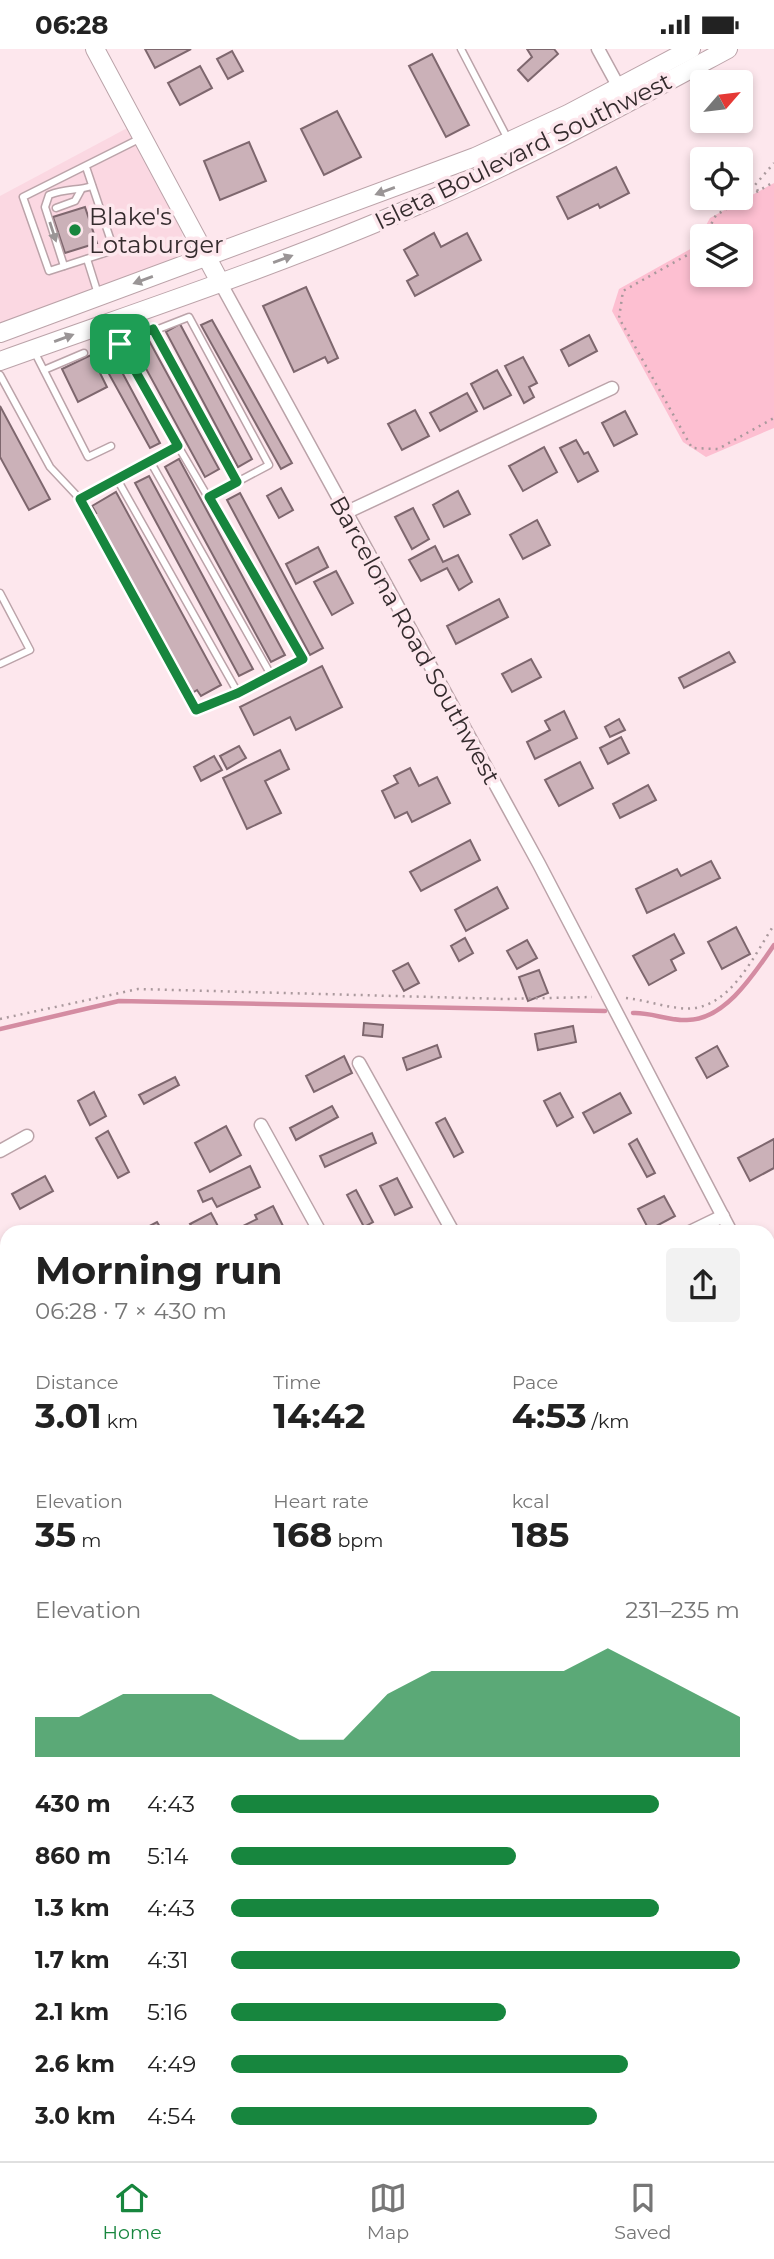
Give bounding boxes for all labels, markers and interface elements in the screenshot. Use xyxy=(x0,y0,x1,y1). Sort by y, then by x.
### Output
text: 06:28 xyxy=(35,9,109,41)
street label: Isleta Boulevard Southwest xyxy=(370,66,676,236)
north arrow xyxy=(690,70,752,133)
map controls xyxy=(690,70,753,287)
button: locate xyxy=(690,147,753,210)
one-way arrow xyxy=(375,186,396,197)
place label: Blake's Lotaburger xyxy=(89,202,224,259)
one-way arrow xyxy=(48,222,59,243)
marker: Blake's Lotaburger xyxy=(67,222,83,238)
button: layers xyxy=(690,224,753,287)
one-way arrow xyxy=(273,253,294,264)
one-way arrow xyxy=(132,275,153,286)
pin xyxy=(90,314,150,374)
icon: arrive xyxy=(101,325,139,363)
one-way arrow xyxy=(54,332,75,343)
street label: Barcelona Road Southwest xyxy=(324,491,507,789)
text: Morning run xyxy=(35,1247,283,1294)
button: share xyxy=(666,1248,740,1322)
text: 06:28 · 7 × 430 m xyxy=(35,1297,227,1325)
text: Distance xyxy=(35,1371,118,1394)
text: Time xyxy=(273,1371,321,1394)
text: Pace xyxy=(512,1371,558,1394)
text: 3.01 xyxy=(35,1394,102,1437)
text: 14:42 xyxy=(273,1394,365,1437)
text: 4:53 xyxy=(512,1394,587,1437)
text: km xyxy=(102,1410,138,1433)
text: /km xyxy=(587,1410,629,1433)
text: Elevation xyxy=(35,1490,123,1513)
text: Heart rate xyxy=(273,1490,369,1513)
text: kcal xyxy=(512,1490,550,1513)
text: 35 xyxy=(35,1513,76,1556)
text: 168 xyxy=(273,1513,332,1556)
text: 185 xyxy=(512,1513,569,1556)
text: m xyxy=(76,1529,101,1552)
text: bpm xyxy=(332,1529,383,1552)
text: Elevation xyxy=(35,1596,141,1624)
text: 231–235 m xyxy=(625,1596,740,1624)
text: 430 m xyxy=(35,1790,111,1818)
text: 4:43 xyxy=(147,1790,195,1818)
text: 860 m xyxy=(35,1842,111,1870)
text: 5:14 xyxy=(147,1842,188,1870)
text: 1.3 km xyxy=(35,1894,110,1922)
text: 4:43 xyxy=(147,1894,195,1922)
text: 1.7 km xyxy=(35,1946,110,1974)
text: 4:31 xyxy=(147,1946,189,1974)
text: 2.1 km xyxy=(35,1998,109,2026)
text: 5:16 xyxy=(147,1998,187,2026)
text: 2.6 km xyxy=(35,2050,115,2078)
text: 4:49 xyxy=(147,2050,196,2078)
text: 3.0 km xyxy=(35,2102,116,2130)
text: 4:54 xyxy=(147,2102,195,2130)
tab: Home xyxy=(103,2179,162,2244)
tab: Map xyxy=(367,2179,409,2244)
tab: Saved xyxy=(614,2179,671,2244)

